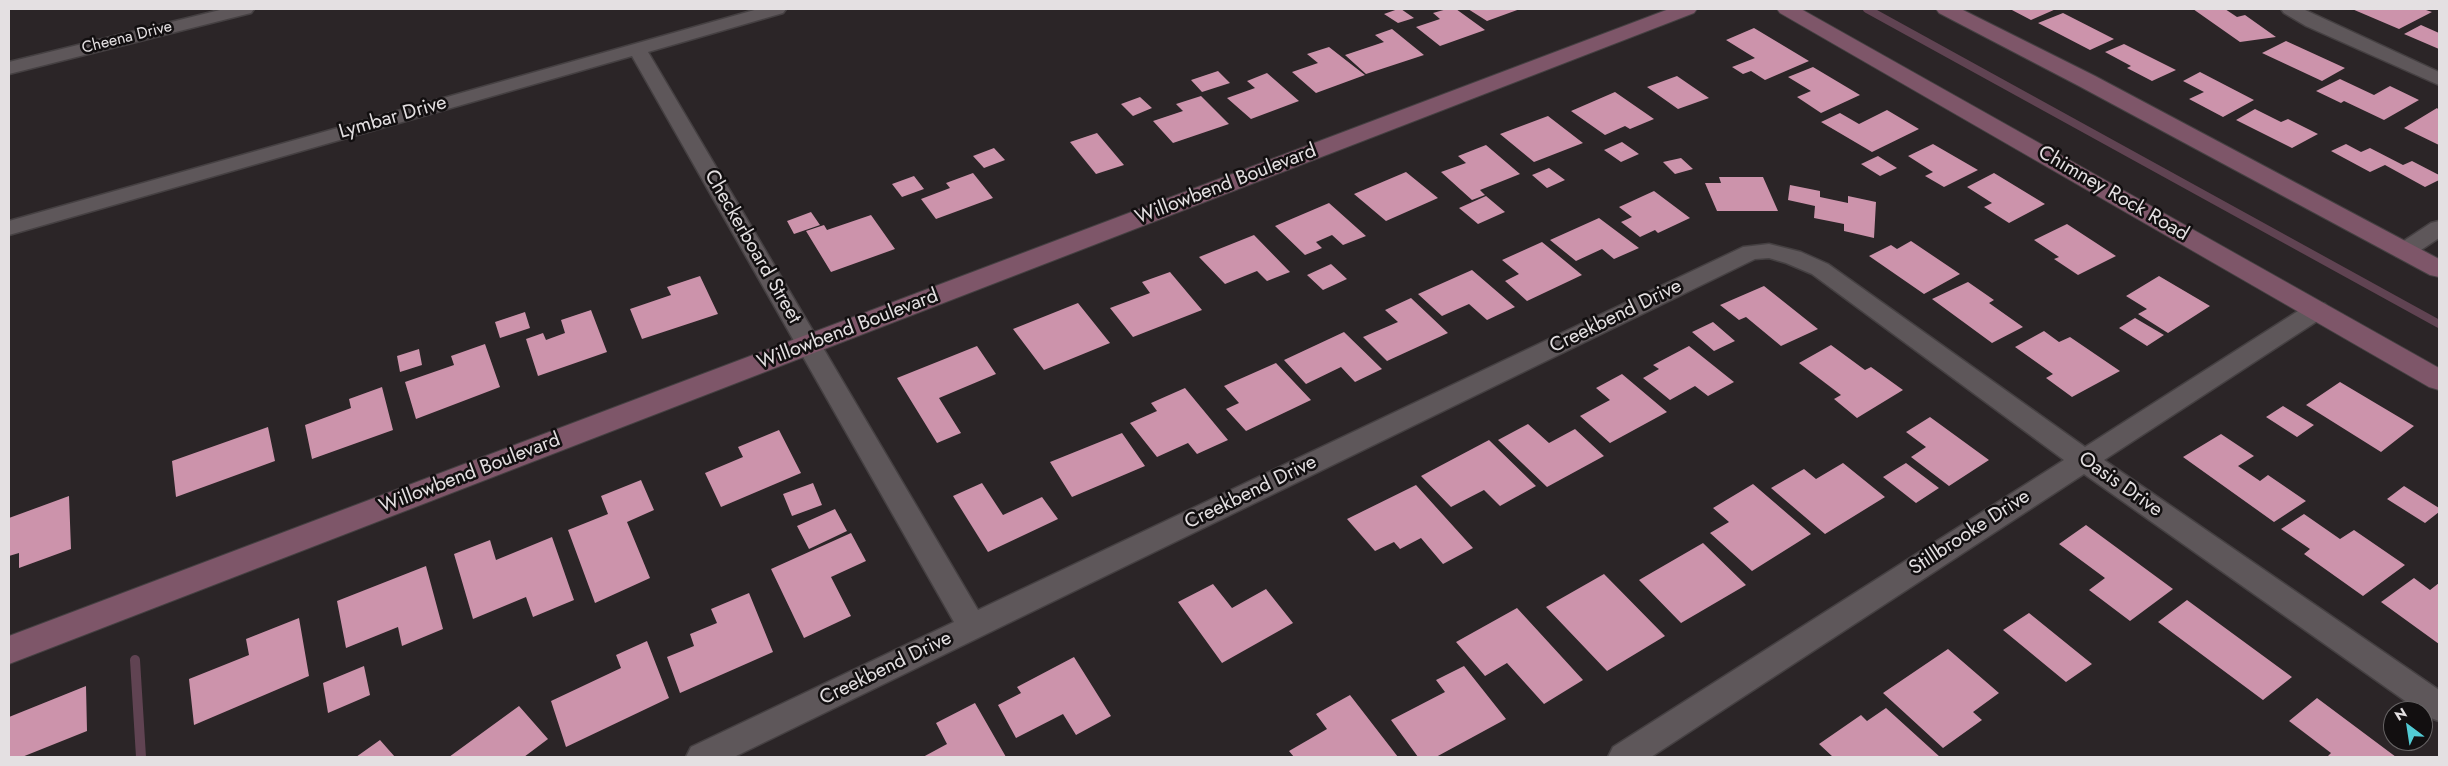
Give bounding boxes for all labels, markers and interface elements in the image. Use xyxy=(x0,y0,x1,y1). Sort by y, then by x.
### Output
street label: Cheena Drive xyxy=(80,18,174,58)
street label: Lymbar Drive xyxy=(336,91,450,145)
street label: Willowbend Boulevard xyxy=(1132,139,1320,231)
street label: Chimney Rock Road xyxy=(2033,141,2193,247)
street label: Checkerboard Street xyxy=(698,166,806,328)
street label: Creekbend Drive xyxy=(1546,275,1686,359)
street label: Willowbend Boulevard xyxy=(754,284,942,376)
street label: Willowbend Boulevard xyxy=(376,428,564,520)
street label: Oasis Drive xyxy=(2073,447,2167,523)
street label: Creekbend Drive xyxy=(1181,451,1321,535)
street label: Stillbrooke Drive xyxy=(1905,485,2035,581)
street label: Creekbend Drive xyxy=(816,627,956,711)
north arrow xyxy=(2383,701,2433,751)
text: N xyxy=(2391,703,2411,725)

